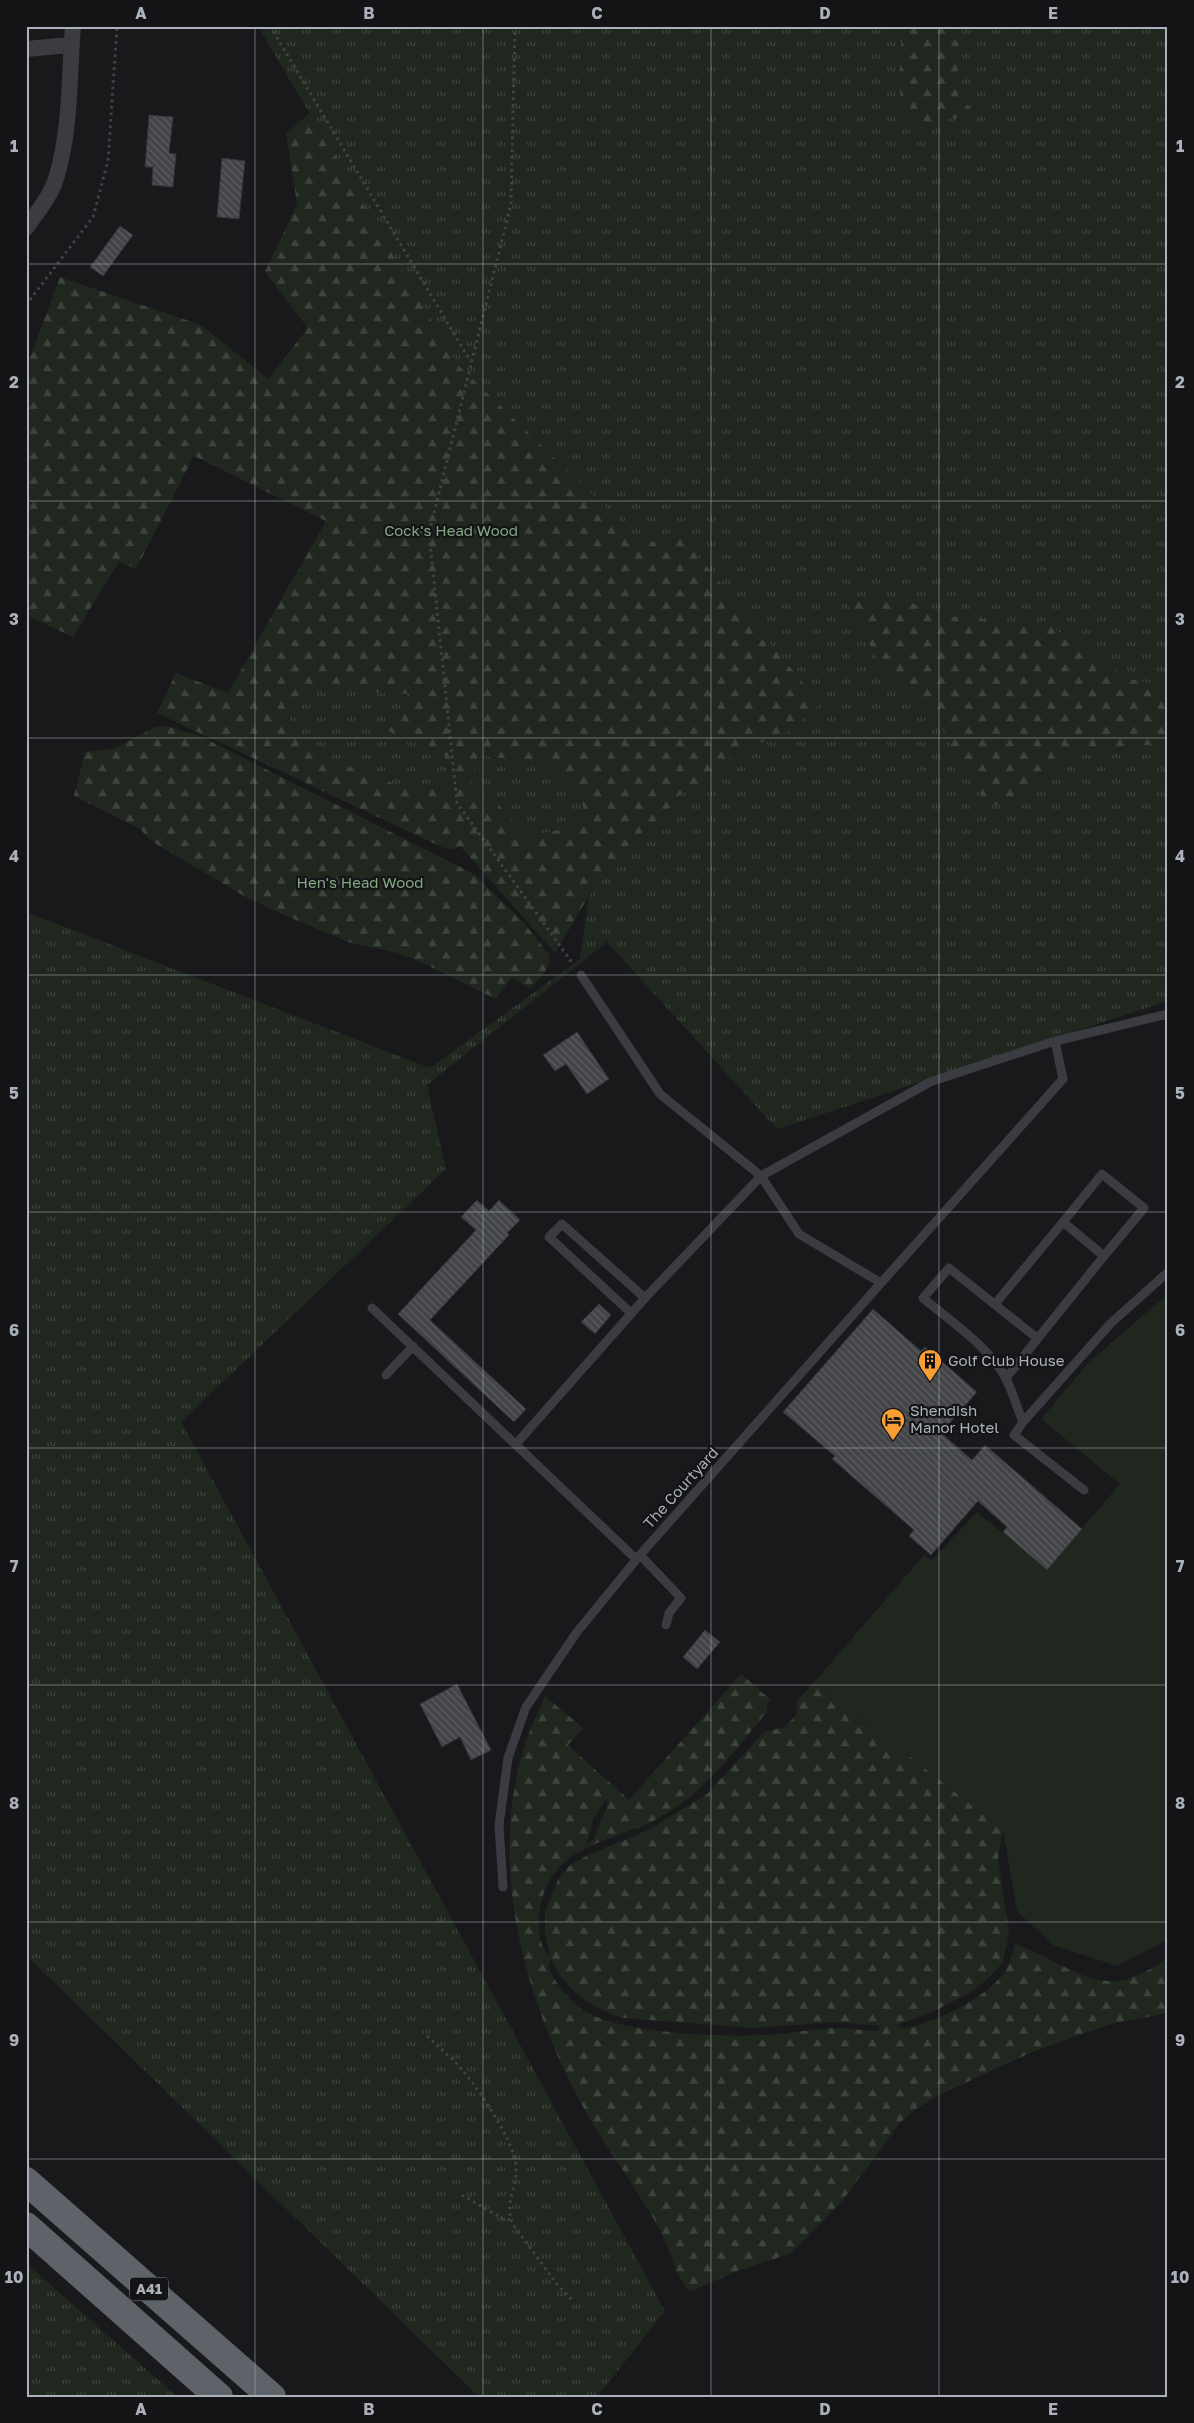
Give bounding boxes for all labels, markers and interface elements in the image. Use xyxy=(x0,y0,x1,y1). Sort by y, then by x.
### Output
text: A xyxy=(135,3,147,23)
text: B xyxy=(363,3,375,23)
text: C xyxy=(591,3,603,23)
text: D xyxy=(819,3,831,23)
text: E xyxy=(1048,3,1058,23)
text: 1 xyxy=(10,136,18,156)
text: 1 xyxy=(1176,136,1184,156)
text: 2 xyxy=(9,372,19,392)
text: 2 xyxy=(1175,372,1185,392)
park label: Cock's Head Wood xyxy=(384,521,518,539)
text: 3 xyxy=(9,609,19,629)
text: 3 xyxy=(1175,609,1185,629)
text: 4 xyxy=(9,846,19,866)
text: 4 xyxy=(1175,846,1185,866)
park label: Hen's Head Wood xyxy=(297,873,423,891)
text: 5 xyxy=(9,1083,19,1103)
text: 5 xyxy=(1175,1083,1185,1103)
text: 6 xyxy=(9,1320,19,1340)
text: 6 xyxy=(1175,1320,1185,1340)
building icon: Golf Club House xyxy=(917,1348,943,1382)
place label: Golf Club House xyxy=(948,1351,1065,1369)
place label: Shendish Manor Hotel xyxy=(910,1401,999,1436)
hotel icon: Shendish Manor Hotel xyxy=(880,1407,906,1441)
street label: The Courtyard xyxy=(639,1443,721,1532)
text: 7 xyxy=(10,1556,19,1576)
text: 7 xyxy=(1176,1556,1185,1576)
text: 8 xyxy=(9,1793,19,1813)
text: 8 xyxy=(1175,1793,1185,1813)
text: 9 xyxy=(9,2030,19,2050)
text: 9 xyxy=(1175,2030,1185,2050)
text: 10 xyxy=(5,2267,23,2287)
text: 10 xyxy=(1171,2267,1189,2287)
road number: A41 xyxy=(130,2278,168,2300)
text: A xyxy=(135,2399,147,2419)
text: B xyxy=(363,2399,375,2419)
text: C xyxy=(591,2399,603,2419)
text: D xyxy=(819,2399,831,2419)
text: E xyxy=(1048,2399,1058,2419)

